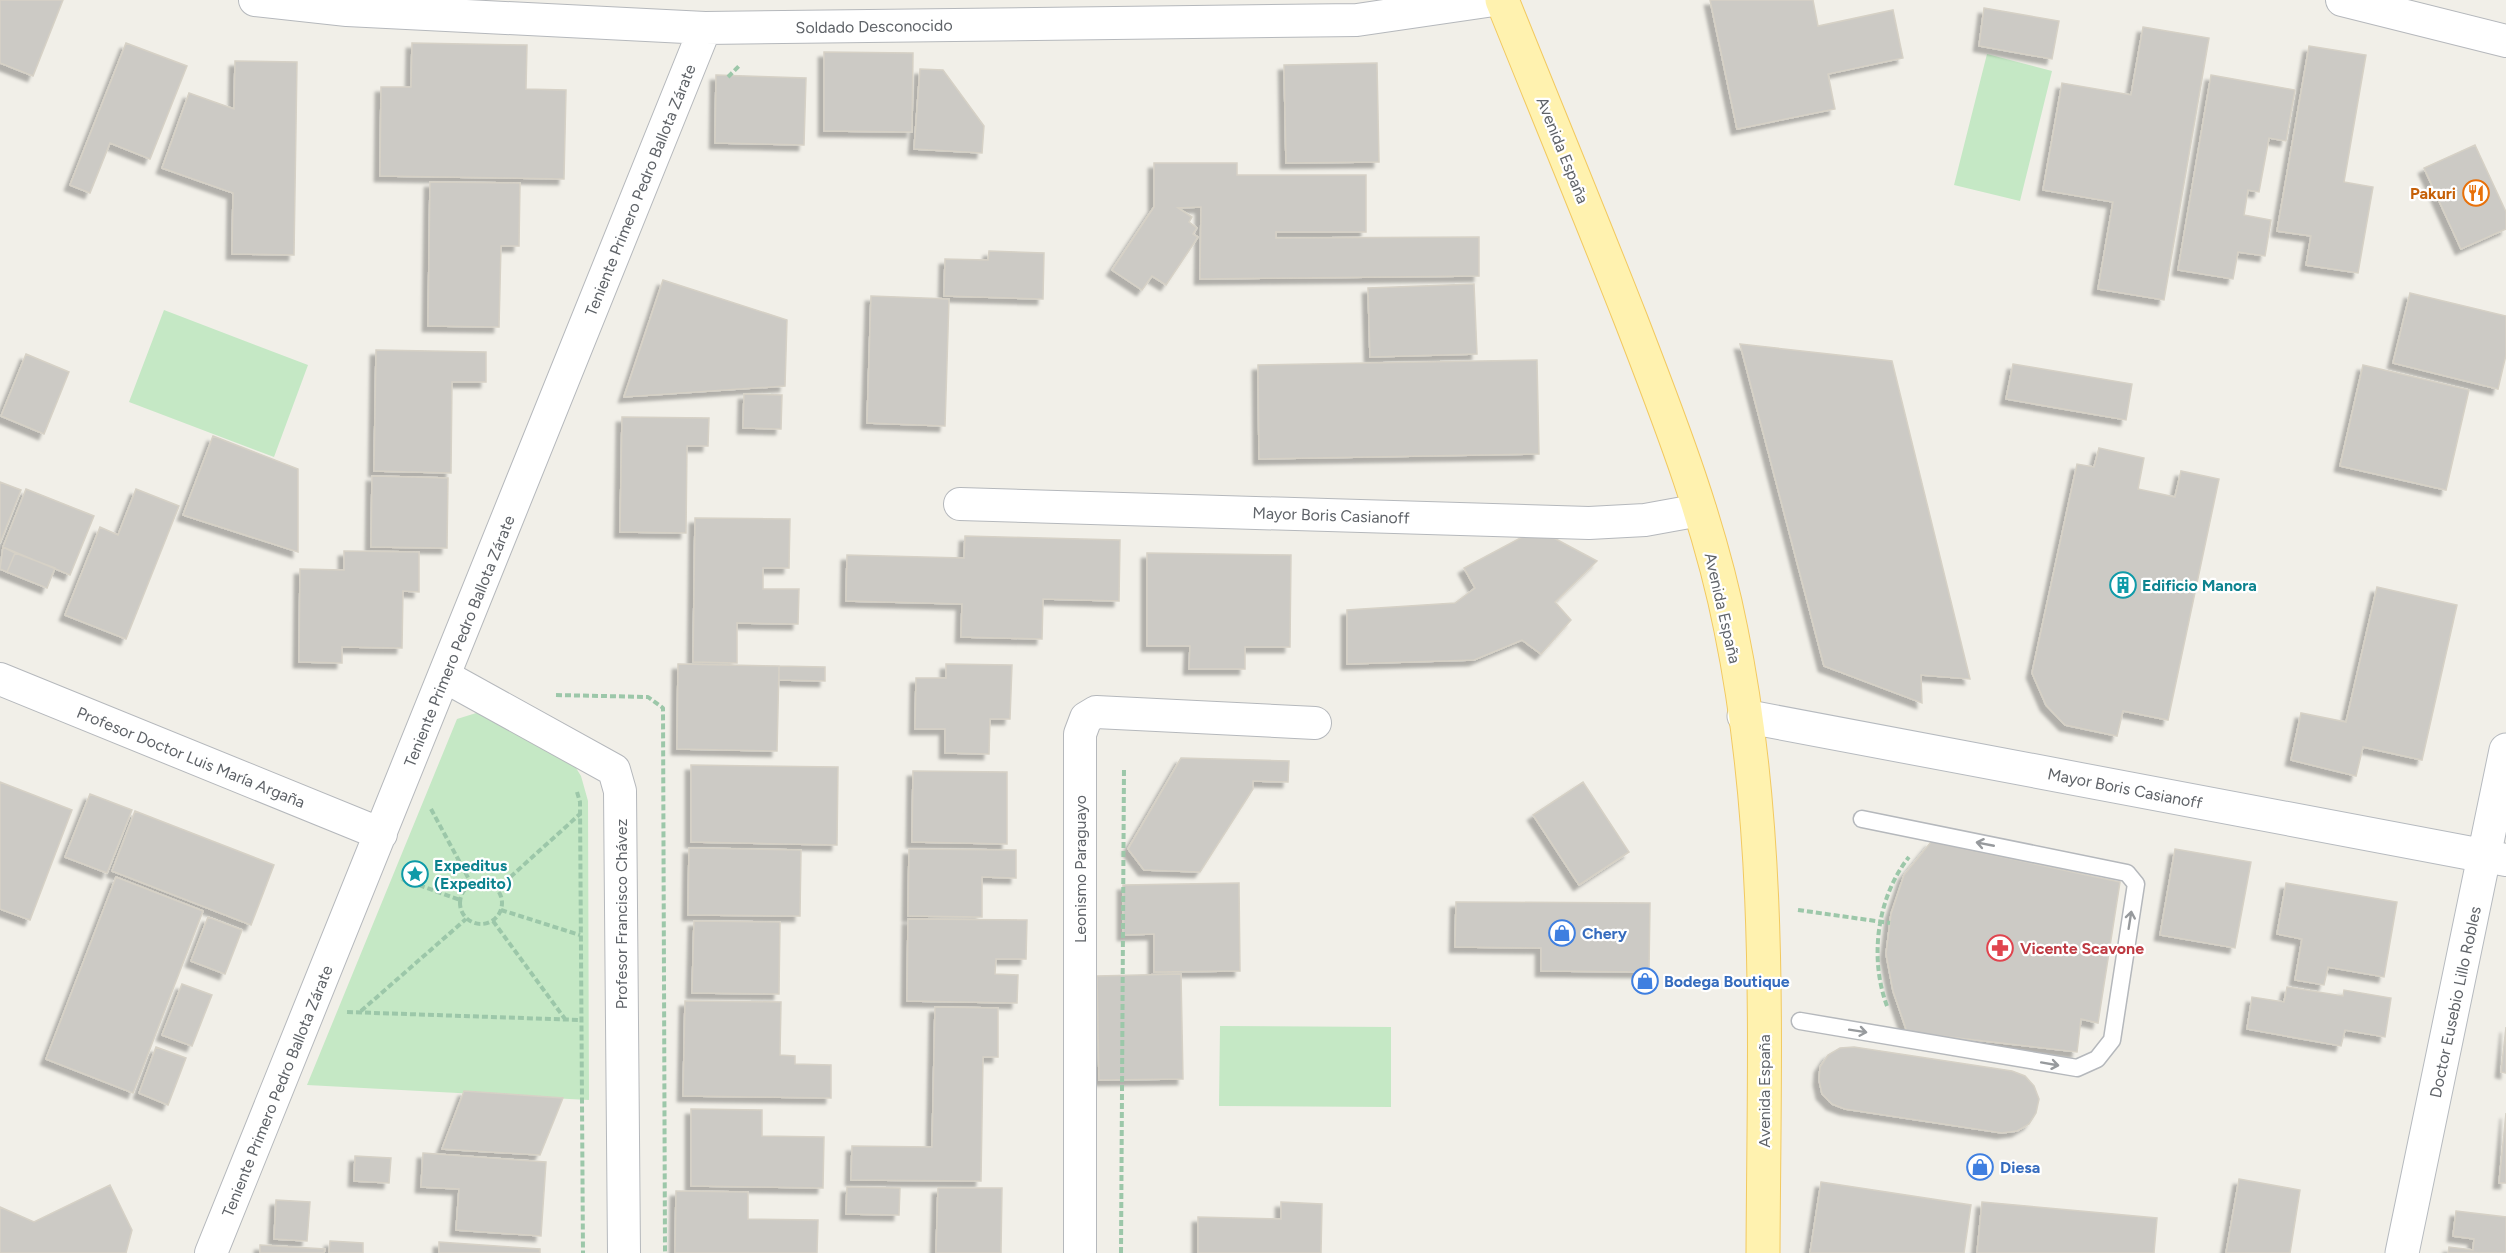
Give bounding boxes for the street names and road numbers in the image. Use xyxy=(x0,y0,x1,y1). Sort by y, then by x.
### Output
street label: Soldado Desconocido xyxy=(795,16,953,37)
street label: Teniente Primero Pedro Ballota Zárate xyxy=(581,61,700,319)
street label: Avenida España xyxy=(1533,94,1593,206)
street label: Mayor Boris Casianoff xyxy=(1252,503,1410,528)
street label: Teniente Primero Pedro Ballota Zárate xyxy=(400,512,519,770)
street label: Avenida España xyxy=(1701,551,1745,665)
street label: Profesor Doctor Luis María Argaña xyxy=(74,703,308,812)
street label: Mayor Boris Casianoff xyxy=(2046,764,2204,813)
street label: Leonismo Paraguayo xyxy=(1071,795,1090,943)
street label: Profesor Francisco Chávez xyxy=(612,819,631,1009)
street label: Doctor Eusebio Lillo Robles xyxy=(2426,905,2485,1100)
street label: Teniente Primero Pedro Ballota Zárate xyxy=(218,962,337,1220)
street label: Avenida España xyxy=(1755,1034,1774,1148)

